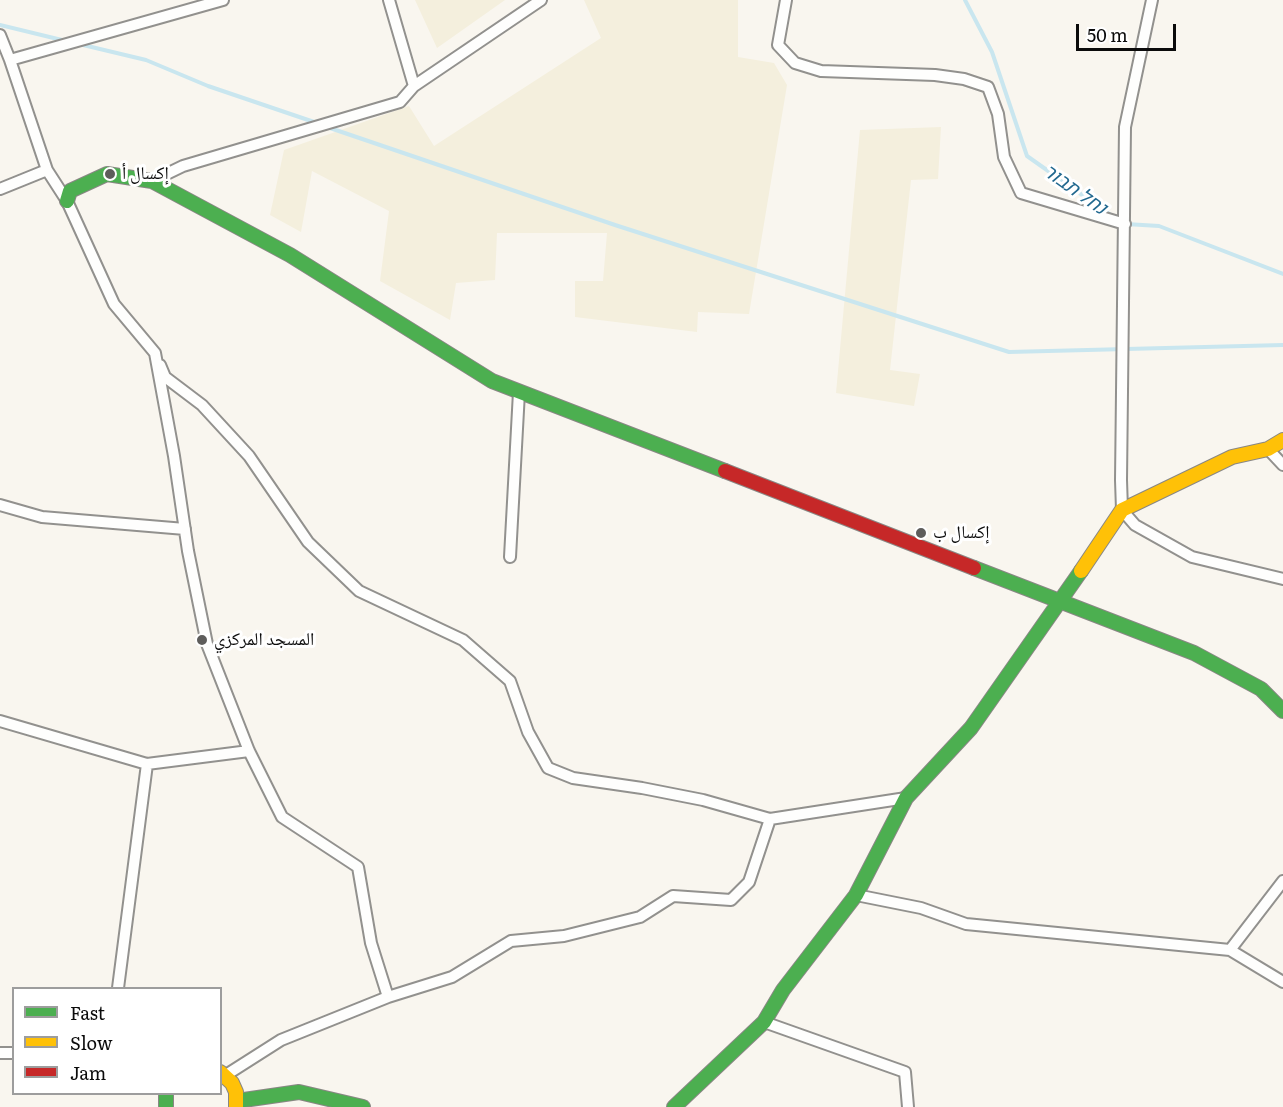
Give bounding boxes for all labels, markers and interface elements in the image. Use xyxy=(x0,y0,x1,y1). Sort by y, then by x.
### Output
scale bar xyxy=(1079,12,1180,50)
text: 50 m xyxy=(1087,21,1128,48)
water label: נחל תבור xyxy=(1039,159,1111,221)
place label: إكسال أ xyxy=(122,163,169,185)
marker: إكسال أ xyxy=(103,167,117,181)
place label: إكسال ب xyxy=(933,522,989,544)
marker: إكسال ب xyxy=(914,526,928,540)
place label: المسجد المركزي xyxy=(214,629,314,651)
marker: المسجد المركزي xyxy=(195,633,209,647)
legend xyxy=(12,987,222,1095)
text: Fast xyxy=(70,999,105,1026)
text: Slow xyxy=(70,1029,112,1056)
text: Jam xyxy=(70,1059,106,1086)

